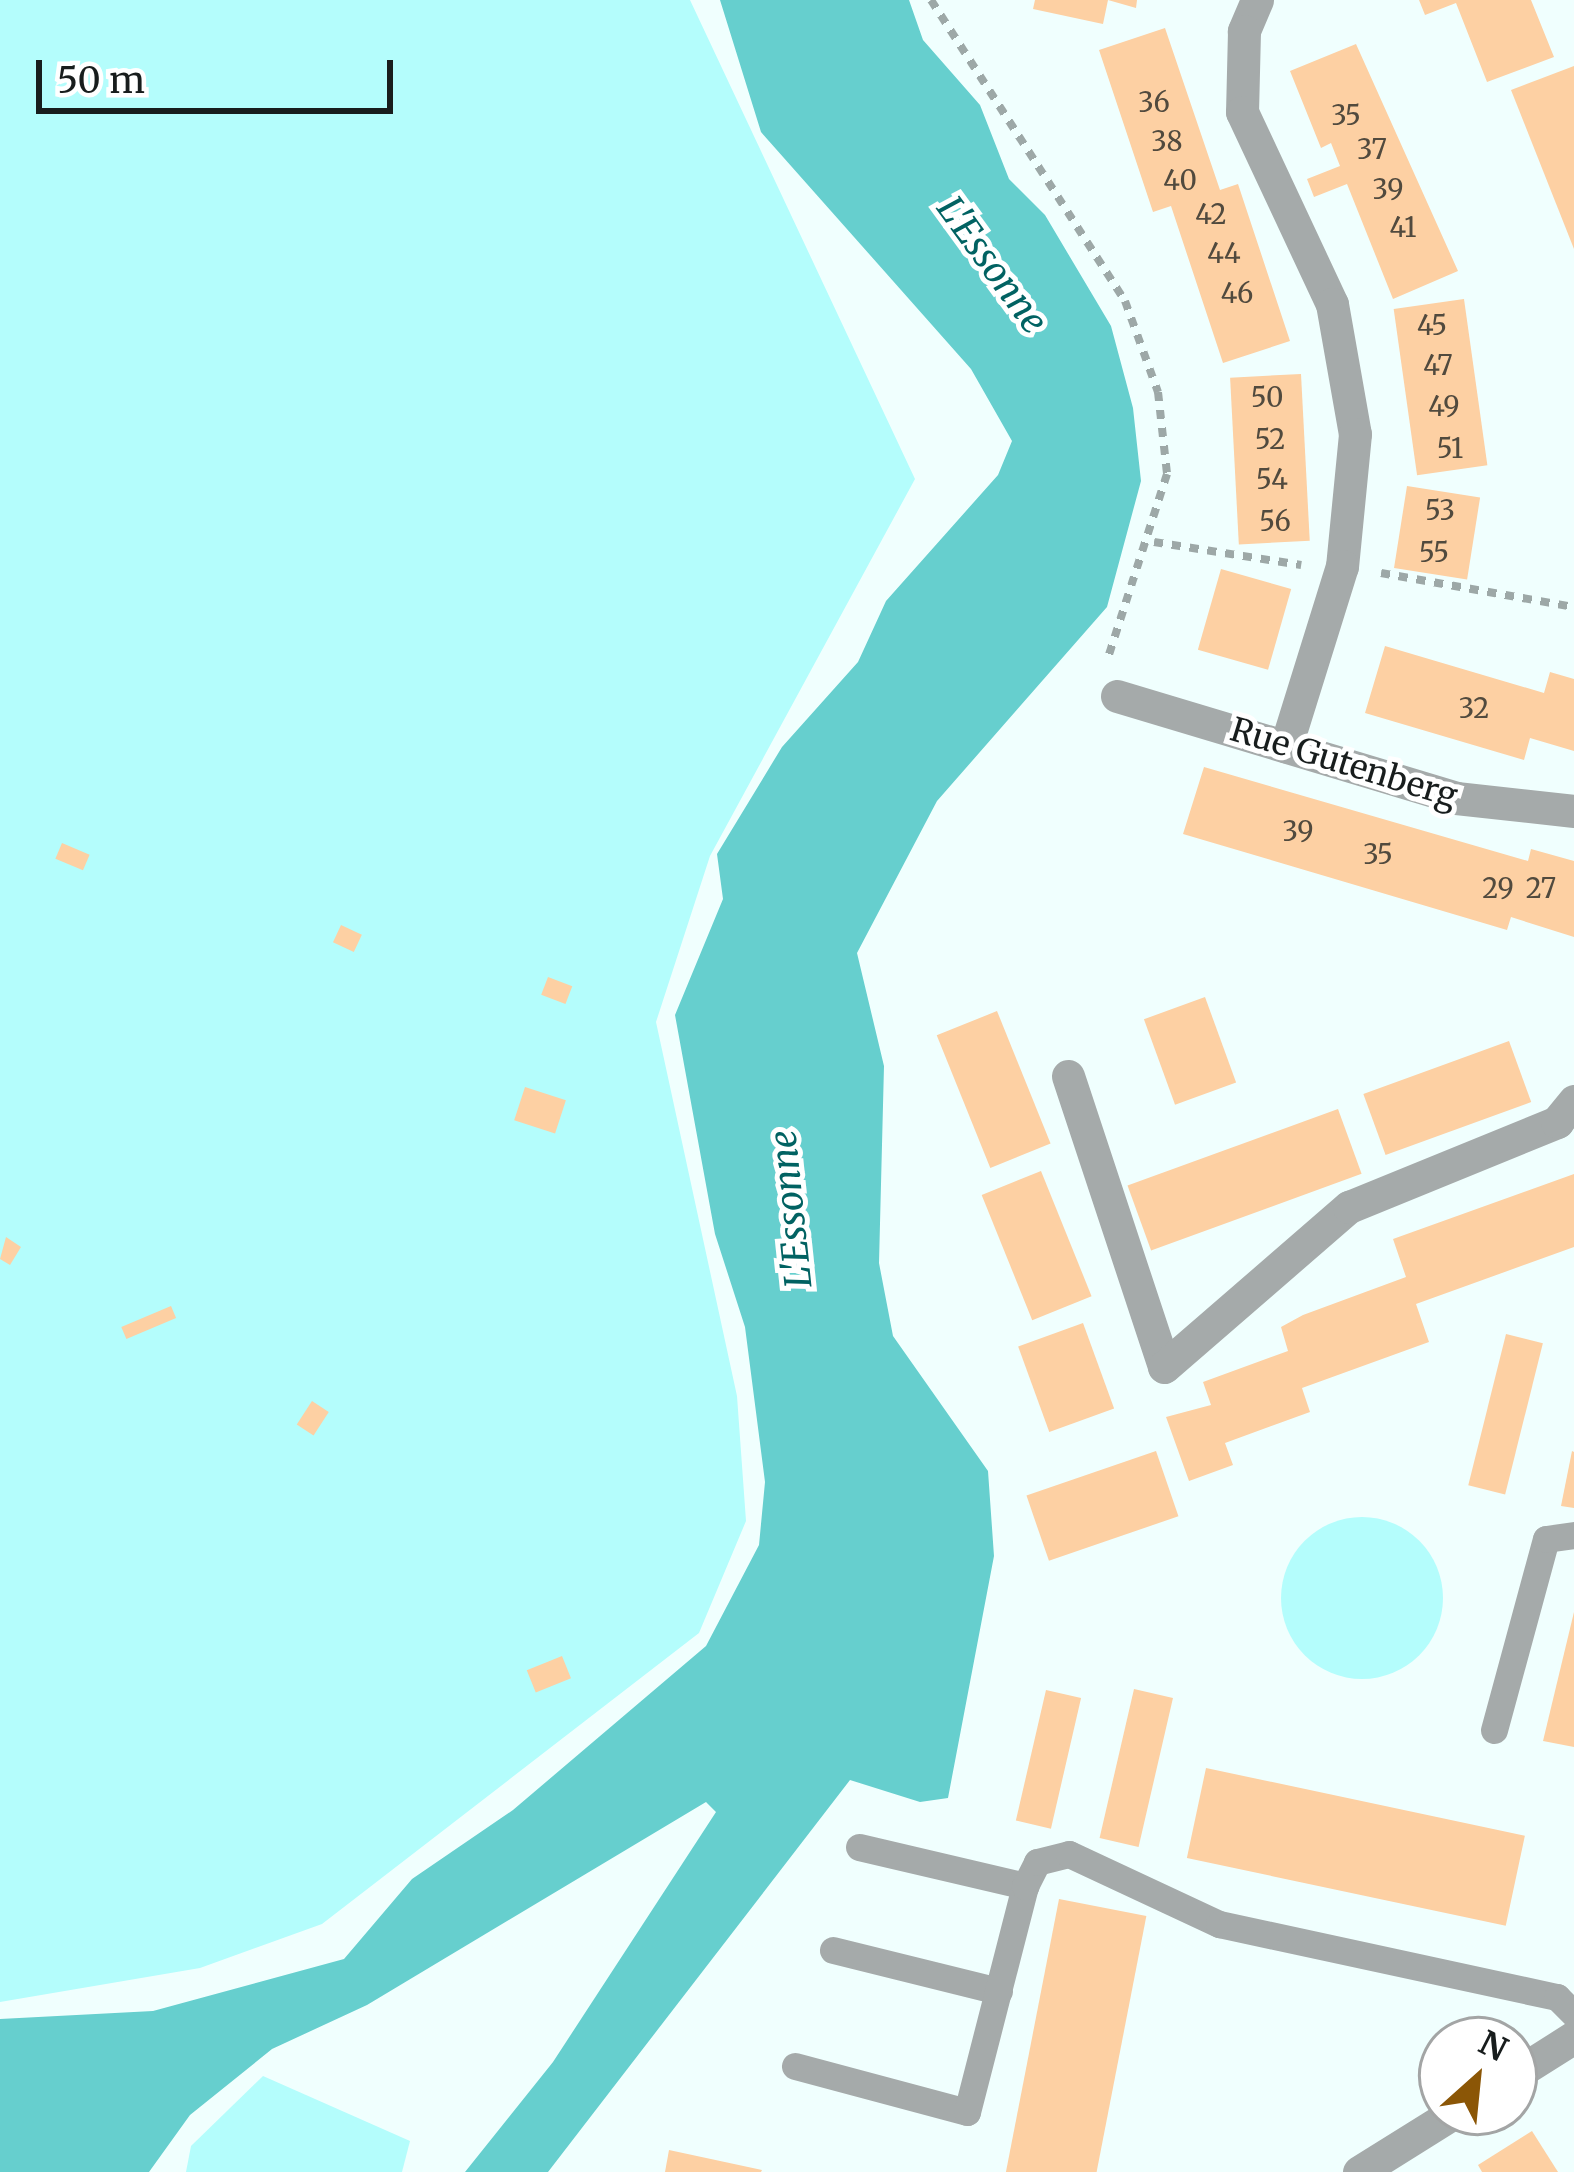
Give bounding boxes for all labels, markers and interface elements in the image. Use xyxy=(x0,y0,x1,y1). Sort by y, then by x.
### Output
scale bar xyxy=(42,36,399,110)
text: 50 m xyxy=(57,58,145,103)
house number: 36 xyxy=(1138,87,1170,119)
house number: 35 xyxy=(1331,100,1361,132)
house number: 38 xyxy=(1151,126,1183,158)
house number: 37 xyxy=(1357,134,1387,166)
house number: 40 xyxy=(1163,165,1197,197)
house number: 39 xyxy=(1372,174,1404,206)
water label: L'Essonne xyxy=(928,188,1056,342)
house number: 42 xyxy=(1195,199,1227,231)
house number: 41 xyxy=(1390,212,1416,244)
house number: 44 xyxy=(1207,238,1241,270)
house number: 46 xyxy=(1221,278,1253,310)
house number: 45 xyxy=(1417,310,1447,342)
house number: 47 xyxy=(1423,350,1453,382)
house number: 50 xyxy=(1251,382,1283,414)
house number: 49 xyxy=(1428,391,1460,423)
house number: 52 xyxy=(1255,424,1285,456)
house number: 51 xyxy=(1437,433,1463,465)
house number: 54 xyxy=(1256,464,1288,496)
house number: 53 xyxy=(1425,495,1455,527)
house number: 56 xyxy=(1259,506,1291,538)
house number: 55 xyxy=(1419,537,1449,569)
house number: 32 xyxy=(1459,693,1489,725)
street label: Rue Gutenberg xyxy=(1226,710,1462,816)
house number: 39 xyxy=(1282,816,1314,848)
house number: 35 xyxy=(1363,839,1393,871)
house number: 29 xyxy=(1482,873,1514,905)
house number: 27 xyxy=(1526,873,1556,905)
water label: L'Essonne xyxy=(761,1128,821,1290)
north arrow xyxy=(1418,2016,1538,2136)
text: N xyxy=(1472,2022,1514,2070)

